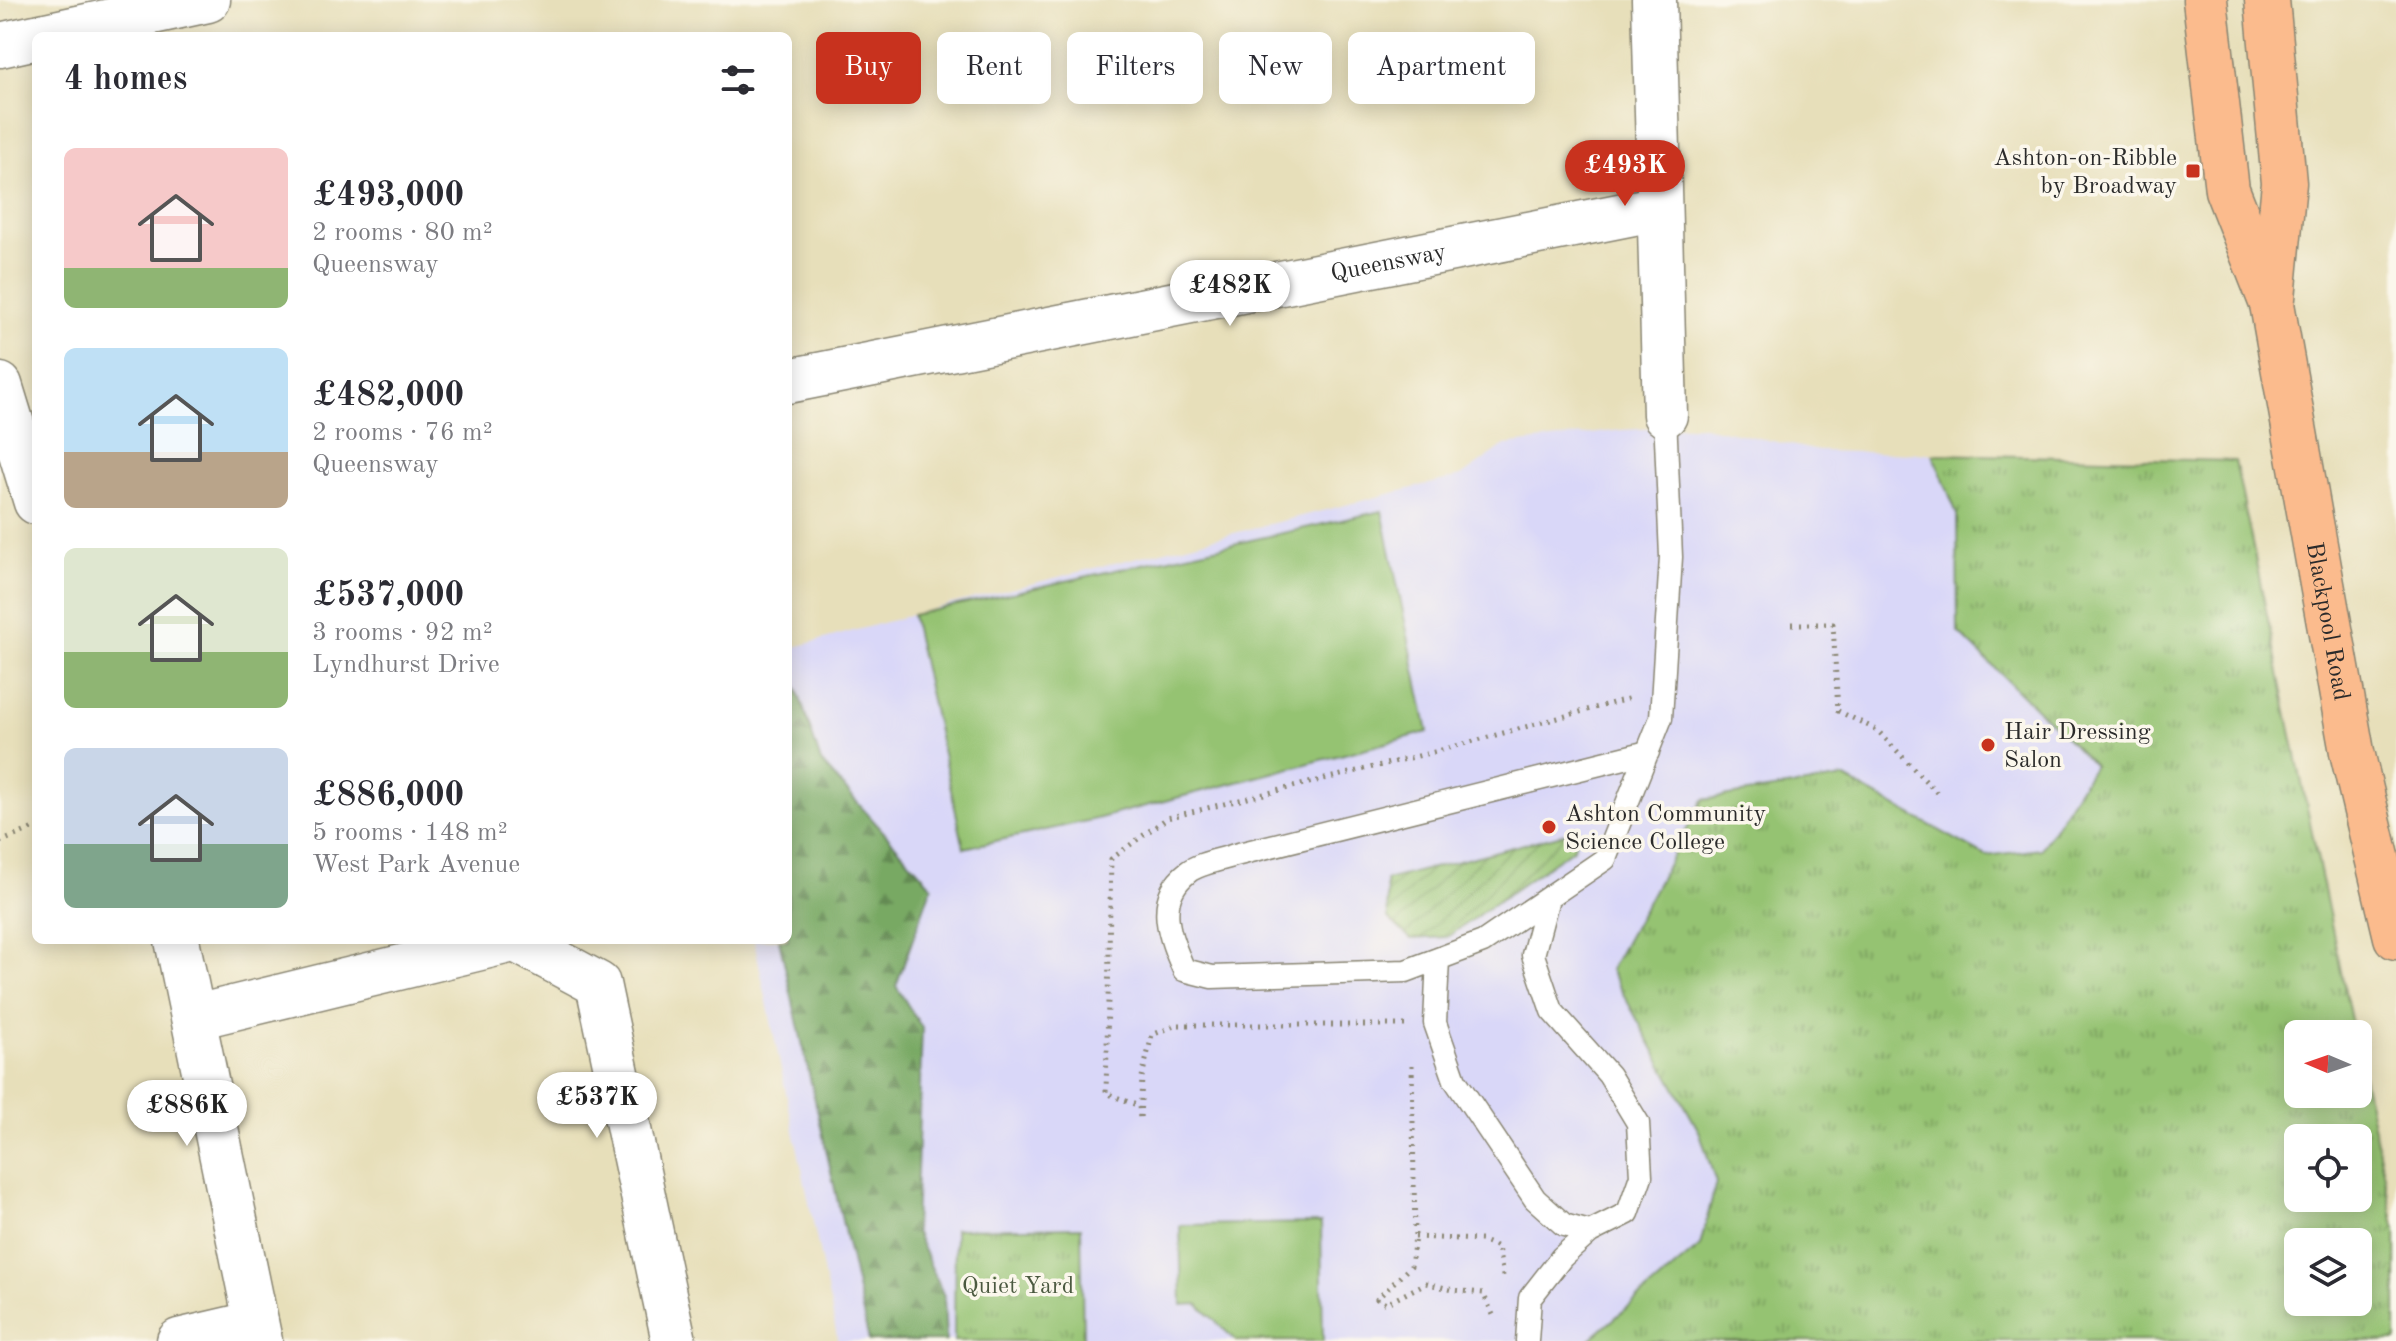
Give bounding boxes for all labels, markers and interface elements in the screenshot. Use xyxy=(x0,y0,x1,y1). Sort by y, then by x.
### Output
chip: Buy xyxy=(816,32,921,104)
chip: Rent xyxy=(937,32,1051,104)
chip: Filters xyxy=(1067,32,1203,104)
chip: New xyxy=(1219,32,1332,104)
chip: Apartment xyxy=(1348,32,1535,104)
icon: filters xyxy=(716,58,760,102)
text: 4 homes xyxy=(64,63,187,97)
pin: £493K xyxy=(1569,140,1681,208)
place label: Ashton-on-Ribble by Broadway xyxy=(1994,147,2177,199)
text: £493K xyxy=(1583,153,1667,179)
marker: Ashton-on-Ribble by Broadway xyxy=(2184,162,2202,180)
text: £493,000 xyxy=(312,179,464,213)
icon: home xyxy=(128,180,224,276)
text: 2 rooms · 80 m² xyxy=(312,220,493,246)
street label: Queensway xyxy=(1329,240,1449,287)
text: Queensway xyxy=(312,252,439,278)
pin: £482K xyxy=(1174,260,1286,328)
text: £482K xyxy=(1188,273,1272,299)
text: £482,000 xyxy=(312,379,464,413)
icon: home xyxy=(128,380,224,476)
text: 2 rooms · 76 m² xyxy=(312,420,493,446)
text: Queensway xyxy=(312,452,439,478)
street label: Blackpool Road xyxy=(2301,540,2353,703)
text: £537,000 xyxy=(312,579,464,613)
icon: home xyxy=(128,580,224,676)
text: 3 rooms · 92 m² xyxy=(312,620,493,646)
text: Lyndhurst Drive xyxy=(312,652,500,678)
place label: Hair Dressing Salon xyxy=(2004,721,2151,773)
marker: Hair Dressing Salon xyxy=(1979,736,1997,754)
text: £886,000 xyxy=(312,779,464,813)
icon: home xyxy=(128,780,224,876)
place label: Ashton Community Science College xyxy=(1565,803,1767,855)
marker: Ashton Community Science College xyxy=(1540,818,1558,836)
text: 5 rooms · 148 m² xyxy=(312,820,508,846)
text: West Park Avenue xyxy=(312,852,520,878)
north arrow xyxy=(2284,1020,2372,1108)
map controls xyxy=(2284,1020,2372,1316)
pin: £537K xyxy=(541,1072,653,1140)
pin: £886K xyxy=(131,1080,243,1148)
text: £537K xyxy=(555,1085,639,1111)
text: £886K xyxy=(145,1093,229,1119)
button: locate xyxy=(2284,1124,2372,1212)
button: layers xyxy=(2284,1228,2372,1316)
park label: Quiet Yard xyxy=(962,1275,1074,1299)

